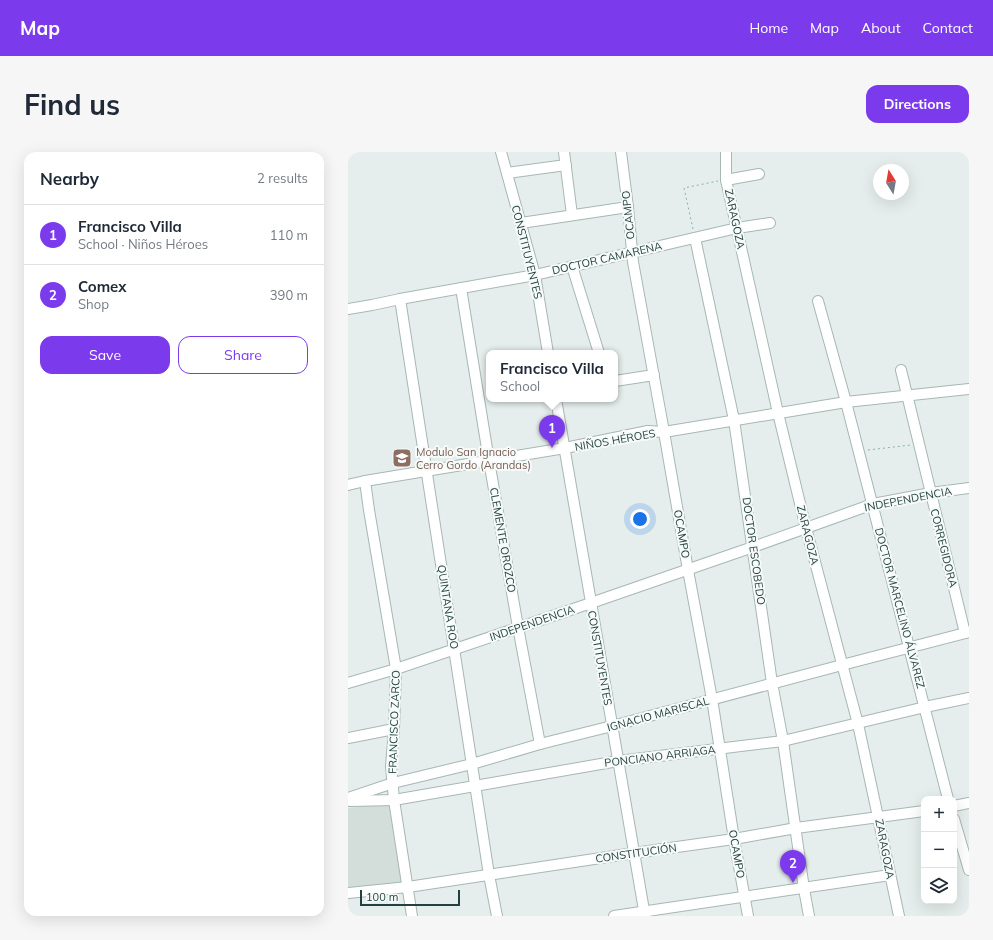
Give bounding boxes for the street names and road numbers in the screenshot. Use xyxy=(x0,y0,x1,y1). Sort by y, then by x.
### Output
street label: ZARAGOZA xyxy=(722,188,748,250)
street label: OCAMPO xyxy=(618,190,638,240)
street label: CONSTITUYENTES xyxy=(509,204,545,301)
street label: DOCTOR CAMARENA xyxy=(551,239,663,277)
street label: NIÑOS HÉROES xyxy=(574,426,657,454)
street label: INDEPENDENCIA xyxy=(863,484,953,514)
street label: CLEMENTE OROZCO xyxy=(487,486,519,594)
street label: DOCTOR ESCOBEDO xyxy=(739,496,769,606)
street label: ZARAGOZA xyxy=(794,504,822,566)
street label: CORREGIDORA xyxy=(927,507,961,589)
street label: OCAMPO xyxy=(671,509,693,559)
street label: DOCTOR MARCELINO ÁLVAREZ xyxy=(872,526,928,690)
street label: QUINTANA ROO xyxy=(434,564,462,650)
street label: INDEPENDENCIA xyxy=(488,602,576,644)
street label: CONSTITUYENTES xyxy=(585,609,615,707)
street label: FRANCISCO ZARCO xyxy=(385,670,403,774)
street label: IGNACIO MARISCAL xyxy=(605,694,711,734)
street label: PONCIANO ARRIAGA xyxy=(604,742,716,770)
street label: ZARAGOZA xyxy=(872,818,898,880)
street label: OCAMPO xyxy=(726,829,748,879)
street label: CONSTITUCIÓN xyxy=(594,840,678,866)

